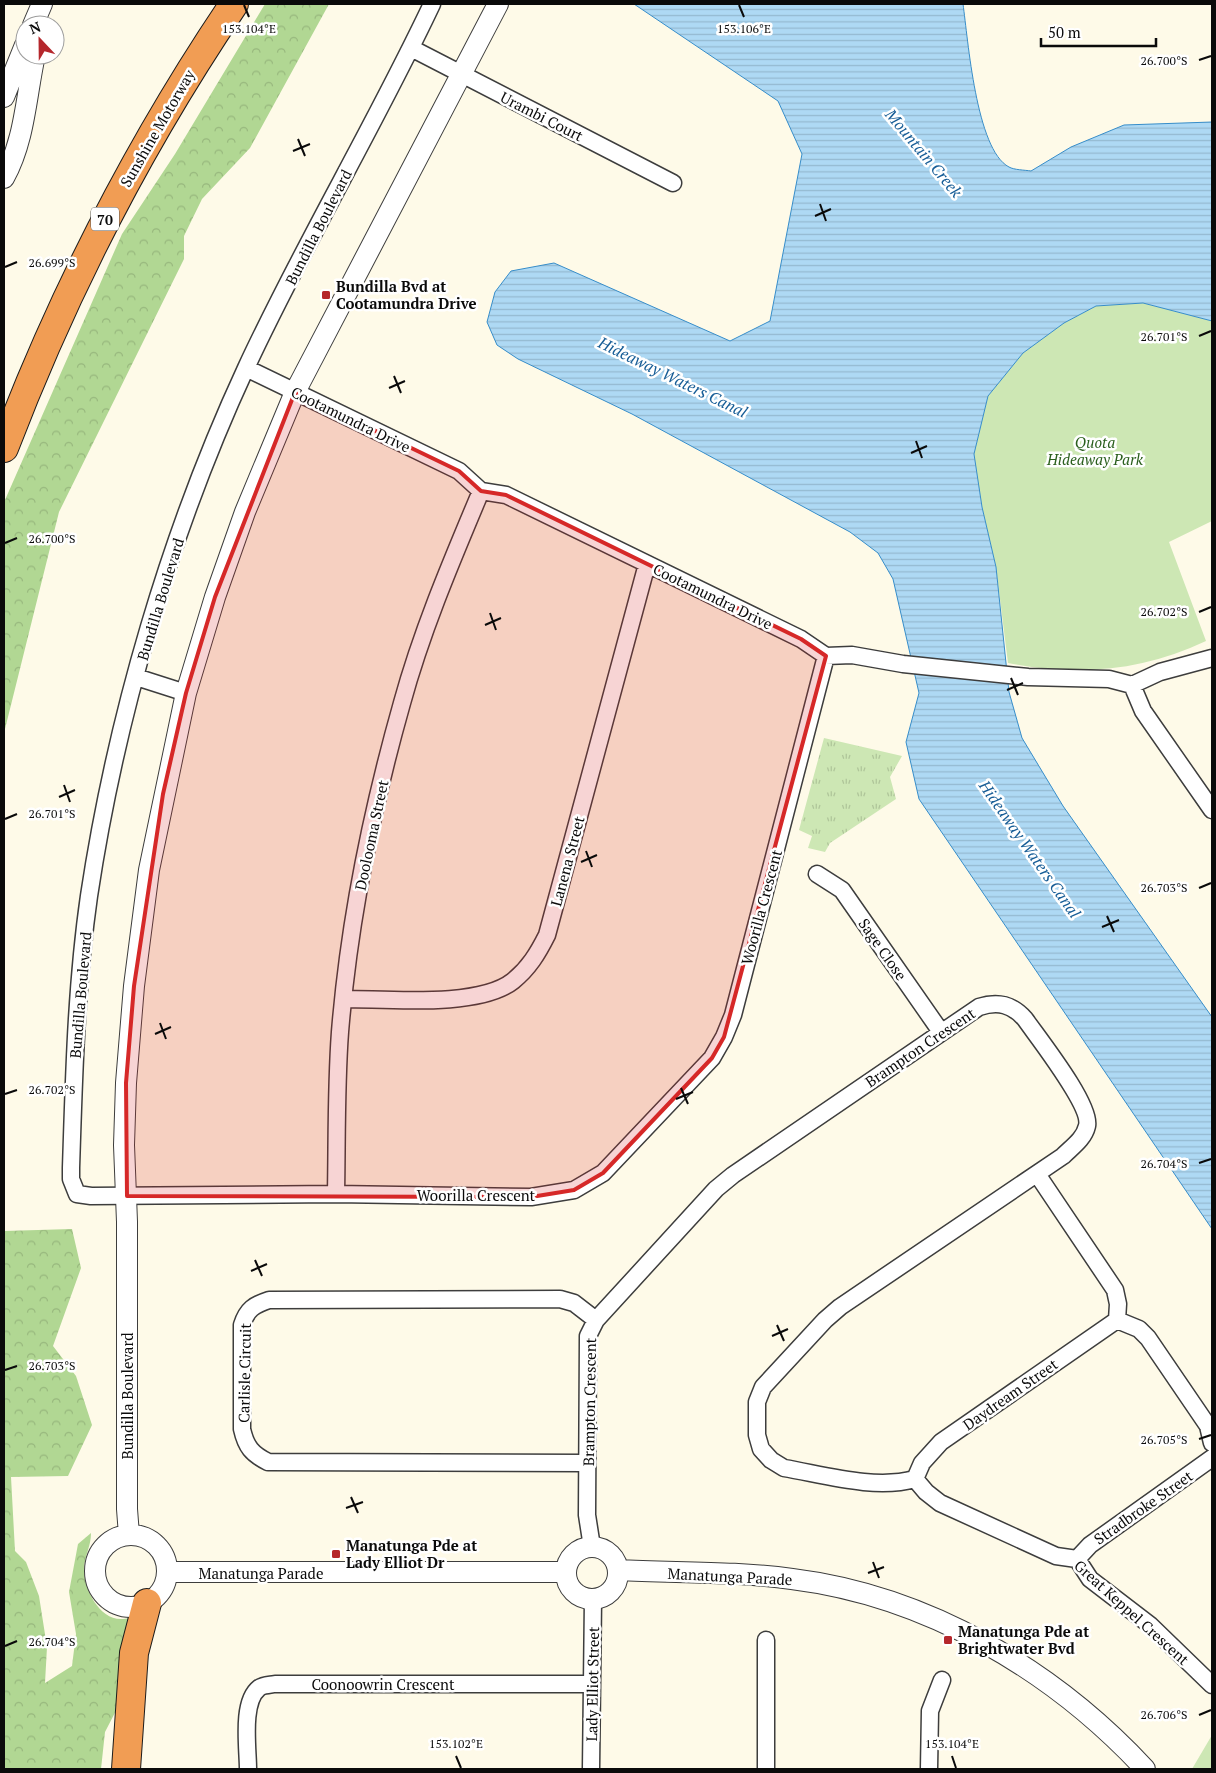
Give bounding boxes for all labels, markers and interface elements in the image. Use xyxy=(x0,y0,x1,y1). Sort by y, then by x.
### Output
north arrow xyxy=(15,15,65,65)
scale bar xyxy=(1041,15,1156,47)
text: N xyxy=(26,17,44,38)
text: 153.104°E xyxy=(222,21,276,36)
text: 153.106°E xyxy=(717,21,771,36)
text: 50 m xyxy=(1048,22,1081,42)
text: 26.700°S xyxy=(1141,53,1187,68)
street label: Sunshine Motorway xyxy=(115,65,199,190)
street label: Urambi Court xyxy=(497,87,587,146)
water label: Mountain Creek xyxy=(880,103,968,202)
street label: Bundilla Boulevard xyxy=(280,166,356,288)
road number: 70 xyxy=(91,208,119,230)
text: 26.699°S xyxy=(29,255,75,270)
place label: Bundilla Bvd at Cootamundra Drive xyxy=(336,276,477,313)
marker: Bundilla Bvd at Cootamundra Drive xyxy=(320,289,332,301)
text: 26.701°S xyxy=(1141,329,1187,344)
water label: Hideaway Waters Canal xyxy=(594,331,752,423)
street label: Cootamundra Drive xyxy=(288,381,414,457)
park label: Quota Hideaway Park xyxy=(1046,432,1144,469)
text: 26.700°S xyxy=(29,531,75,546)
street label: Bundilla Boulevard xyxy=(132,535,188,663)
street label: Cootamundra Drive xyxy=(650,558,776,634)
text: 26.702°S xyxy=(1141,604,1187,619)
water label: Hideaway Waters Canal xyxy=(974,775,1086,923)
street label: Doolooma Street xyxy=(350,777,393,892)
text: 26.701°S xyxy=(29,806,75,821)
street label: Lanena Street xyxy=(545,813,589,908)
street label: Woorilla Crescent xyxy=(736,847,786,967)
text: 26.703°S xyxy=(1141,880,1187,895)
street label: Sage Close xyxy=(854,914,912,984)
street label: Bundilla Boulevard xyxy=(65,931,95,1059)
street label: Brampton Crescent xyxy=(861,1003,979,1091)
text: 26.702°S xyxy=(29,1082,75,1097)
text: 26.704°S xyxy=(1141,1156,1187,1171)
street label: Woorilla Crescent xyxy=(417,1185,536,1205)
street label: Carlisle Circuit xyxy=(233,1322,255,1423)
street label: Bundilla Boulevard xyxy=(117,1332,137,1460)
street label: Brampton Crescent xyxy=(578,1337,600,1466)
street label: Daydream Street xyxy=(959,1354,1062,1434)
text: 26.703°S xyxy=(29,1358,75,1373)
text: 26.705°S xyxy=(1141,1432,1187,1447)
street label: Stradbroke Street xyxy=(1090,1465,1197,1549)
place label: Manatunga Pde at Lady Elliot Dr xyxy=(346,1535,477,1572)
marker: Manatunga Pde at Lady Elliot Dr xyxy=(330,1548,342,1560)
street label: Great Keppel Crescent xyxy=(1070,1555,1194,1669)
street label: Manatunga Parade xyxy=(199,1563,323,1583)
street label: Manatunga Parade xyxy=(667,1563,793,1589)
place label: Manatunga Pde at Brightwater Bvd xyxy=(958,1621,1089,1658)
street label: Lady Elliot Street xyxy=(581,1626,603,1742)
text: 26.704°S xyxy=(29,1634,75,1649)
marker: Manatunga Pde at Brightwater Bvd xyxy=(942,1634,954,1646)
street label: Coonoowrin Crescent xyxy=(311,1674,455,1694)
text: 26.706°S xyxy=(1141,1707,1187,1722)
text: 153.102°E xyxy=(429,1736,483,1751)
text: 153.104°E xyxy=(925,1736,979,1751)

